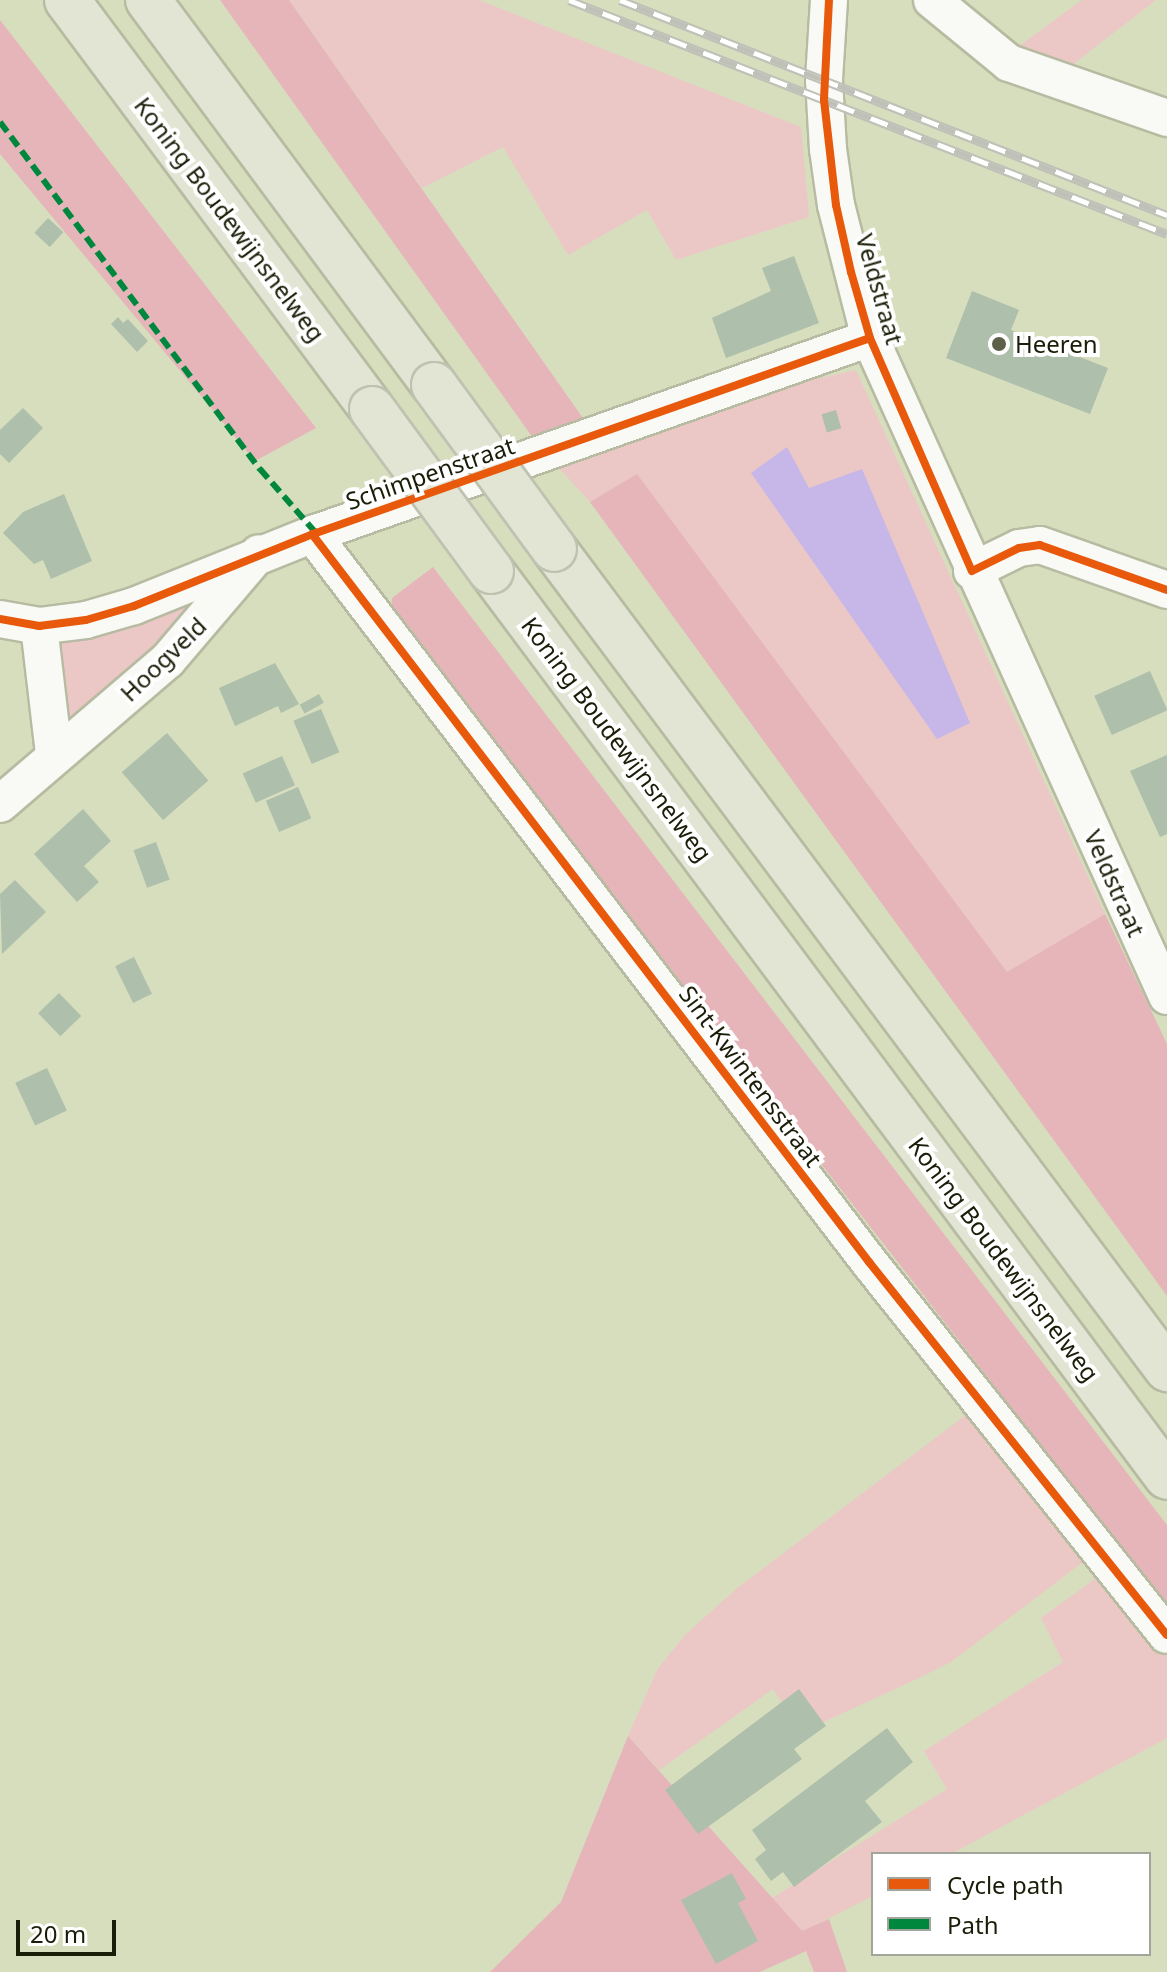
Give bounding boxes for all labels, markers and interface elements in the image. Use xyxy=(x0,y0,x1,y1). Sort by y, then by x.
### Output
street label: Koning Boudewijnsnelweg xyxy=(129,91,331,347)
street label: Veldstraat xyxy=(851,230,909,348)
place label: Heeren xyxy=(1015,330,1098,358)
marker: Heeren xyxy=(990,335,1008,353)
street label: Schimpenstraat xyxy=(342,431,518,515)
street label: Hoogveld xyxy=(114,611,212,707)
street label: Koning Boudewijnsnelweg xyxy=(516,611,718,867)
street label: Veldstraat xyxy=(1079,825,1151,941)
street label: Sint-Kwintensstraat xyxy=(674,980,828,1172)
street label: Koning Boudewijnsnelweg xyxy=(903,1131,1105,1387)
legend xyxy=(871,1852,1151,1956)
text: Cycle path xyxy=(947,1868,1064,1901)
scale bar xyxy=(20,1904,120,1954)
text: Path xyxy=(947,1908,998,1941)
text: 20 m xyxy=(30,1917,86,1950)

